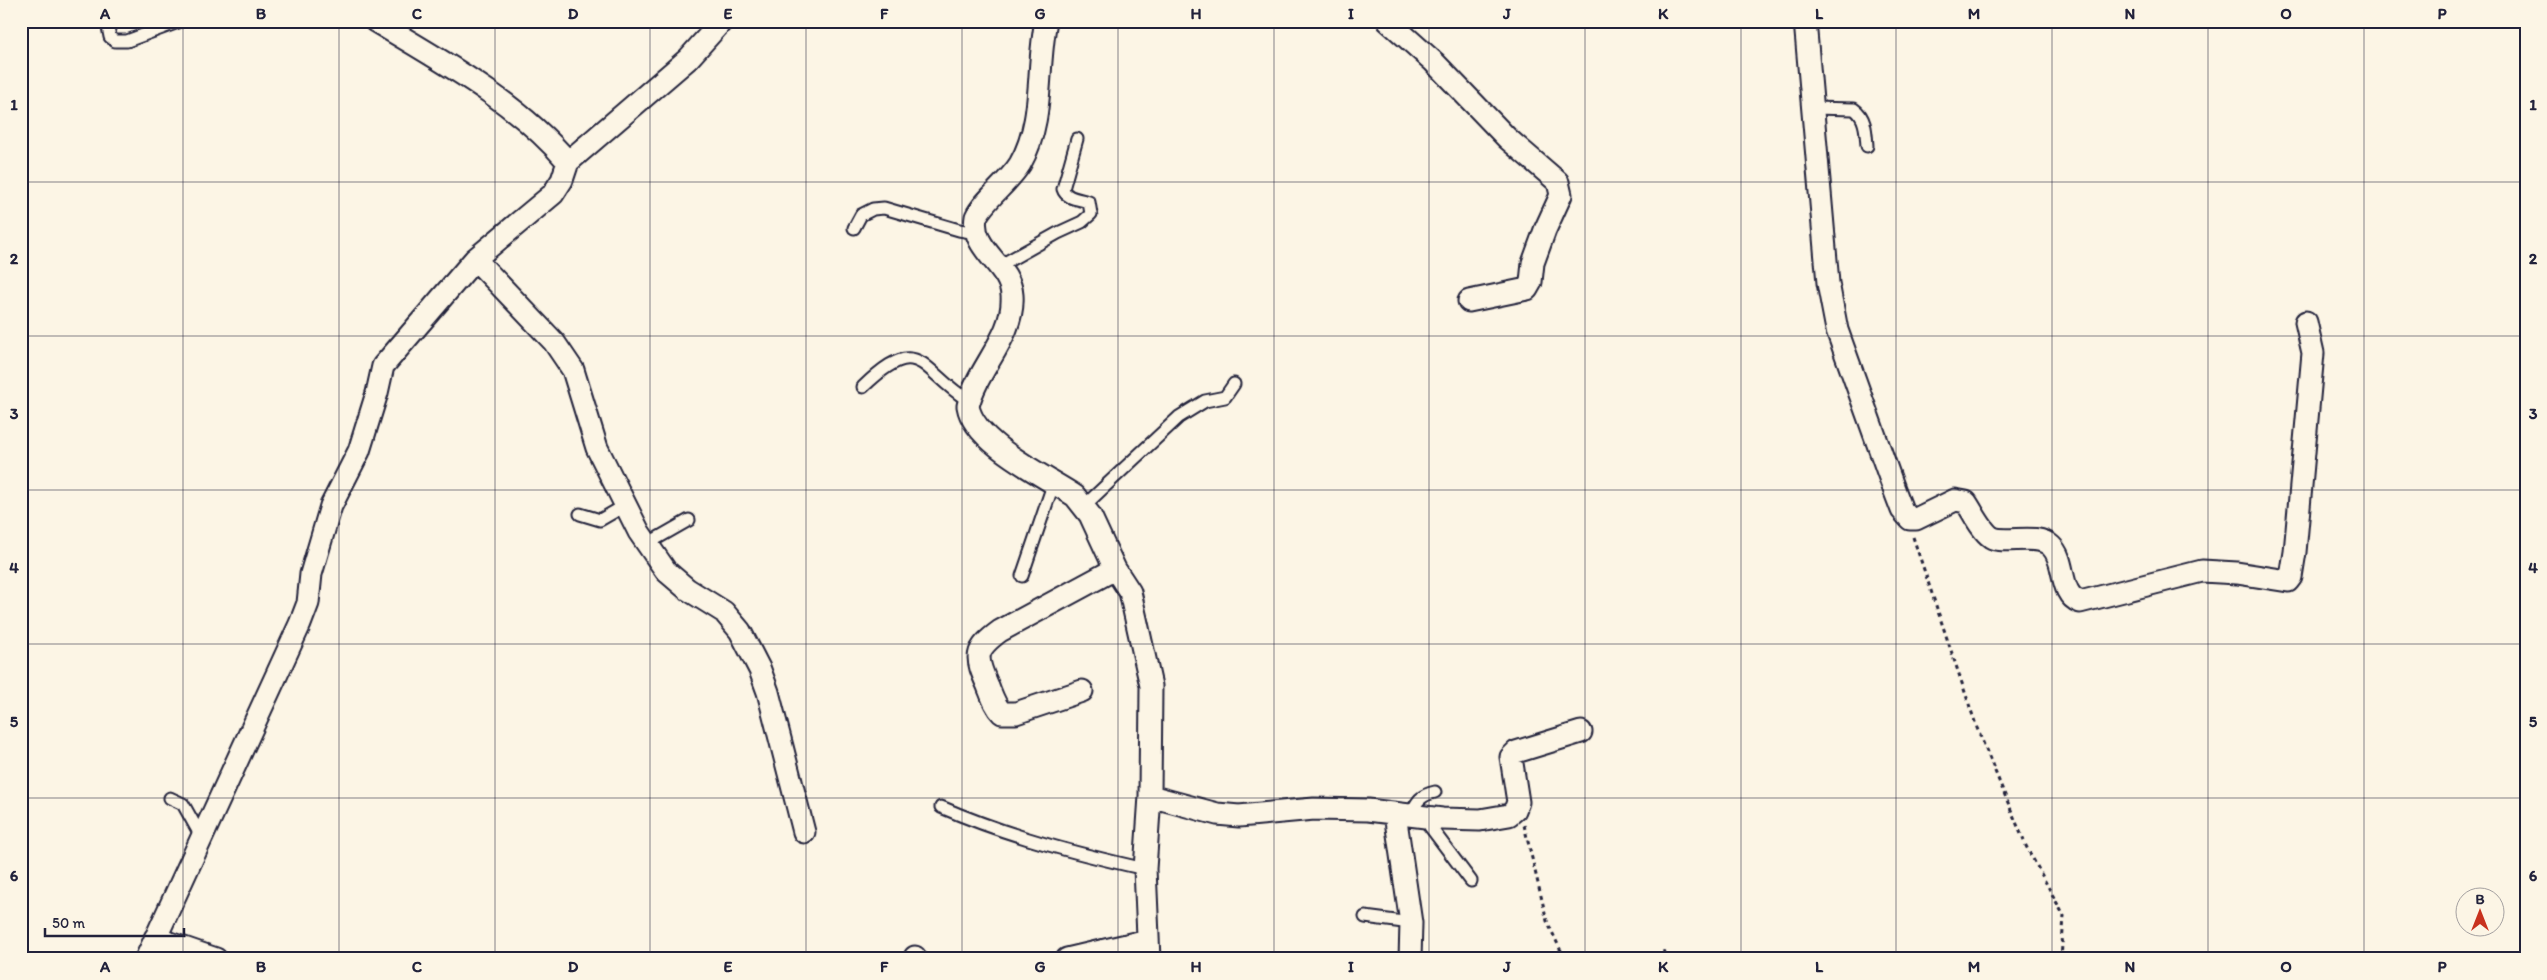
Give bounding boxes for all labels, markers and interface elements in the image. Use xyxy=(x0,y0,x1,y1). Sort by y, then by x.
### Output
text: A xyxy=(99,4,111,23)
text: B xyxy=(256,4,267,23)
text: C xyxy=(412,4,423,23)
text: D xyxy=(568,4,579,23)
text: E xyxy=(724,4,733,23)
text: F xyxy=(880,4,889,23)
text: G xyxy=(1034,4,1046,23)
text: H xyxy=(1190,4,1202,23)
text: I xyxy=(1348,4,1354,23)
text: J xyxy=(1502,4,1511,23)
text: K xyxy=(1658,4,1669,23)
text: L xyxy=(1815,4,1824,23)
text: M xyxy=(1968,4,1980,23)
text: N xyxy=(2125,4,2135,23)
text: O xyxy=(2280,4,2292,23)
text: P xyxy=(2437,4,2447,23)
text: 1 xyxy=(10,95,18,114)
text: 1 xyxy=(2529,95,2537,114)
text: 2 xyxy=(10,249,19,268)
text: 2 xyxy=(2529,249,2538,268)
text: 3 xyxy=(10,404,19,423)
text: 3 xyxy=(2529,404,2538,423)
text: 4 xyxy=(9,558,19,577)
text: 4 xyxy=(2528,558,2538,577)
text: 5 xyxy=(10,712,19,731)
text: 5 xyxy=(2529,712,2538,731)
text: 6 xyxy=(10,866,19,885)
text: 6 xyxy=(2529,866,2538,885)
north arrow xyxy=(2454,888,2504,938)
text: B xyxy=(2475,891,2485,908)
scale bar xyxy=(45,905,184,937)
text: 50 m xyxy=(52,914,85,932)
text: A xyxy=(99,957,111,976)
text: B xyxy=(256,957,267,976)
text: C xyxy=(412,957,423,976)
text: D xyxy=(568,957,579,976)
text: E xyxy=(724,957,733,976)
text: F xyxy=(880,957,889,976)
text: G xyxy=(1034,957,1046,976)
text: H xyxy=(1190,957,1202,976)
text: I xyxy=(1348,957,1354,976)
text: J xyxy=(1502,957,1511,976)
text: K xyxy=(1658,957,1669,976)
text: L xyxy=(1815,957,1824,976)
text: M xyxy=(1968,957,1980,976)
text: N xyxy=(2125,957,2135,976)
text: O xyxy=(2280,957,2292,976)
text: P xyxy=(2437,957,2447,976)

